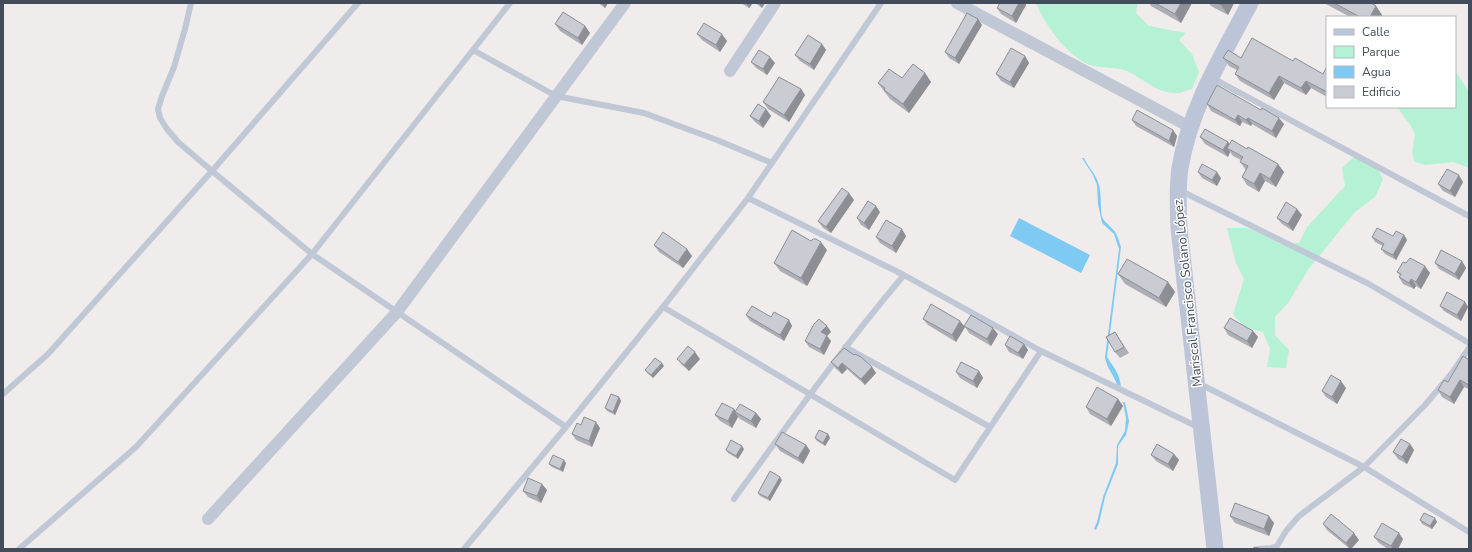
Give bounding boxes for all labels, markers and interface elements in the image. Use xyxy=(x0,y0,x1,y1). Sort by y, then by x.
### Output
legend xyxy=(1326,16,1456,108)
text: Calle xyxy=(1362,24,1390,40)
text: Parque xyxy=(1362,44,1400,60)
text: Agua xyxy=(1362,64,1391,80)
text: Edificio xyxy=(1362,84,1401,100)
street label: Mariscal Francisco Solano López xyxy=(1169,198,1207,388)

